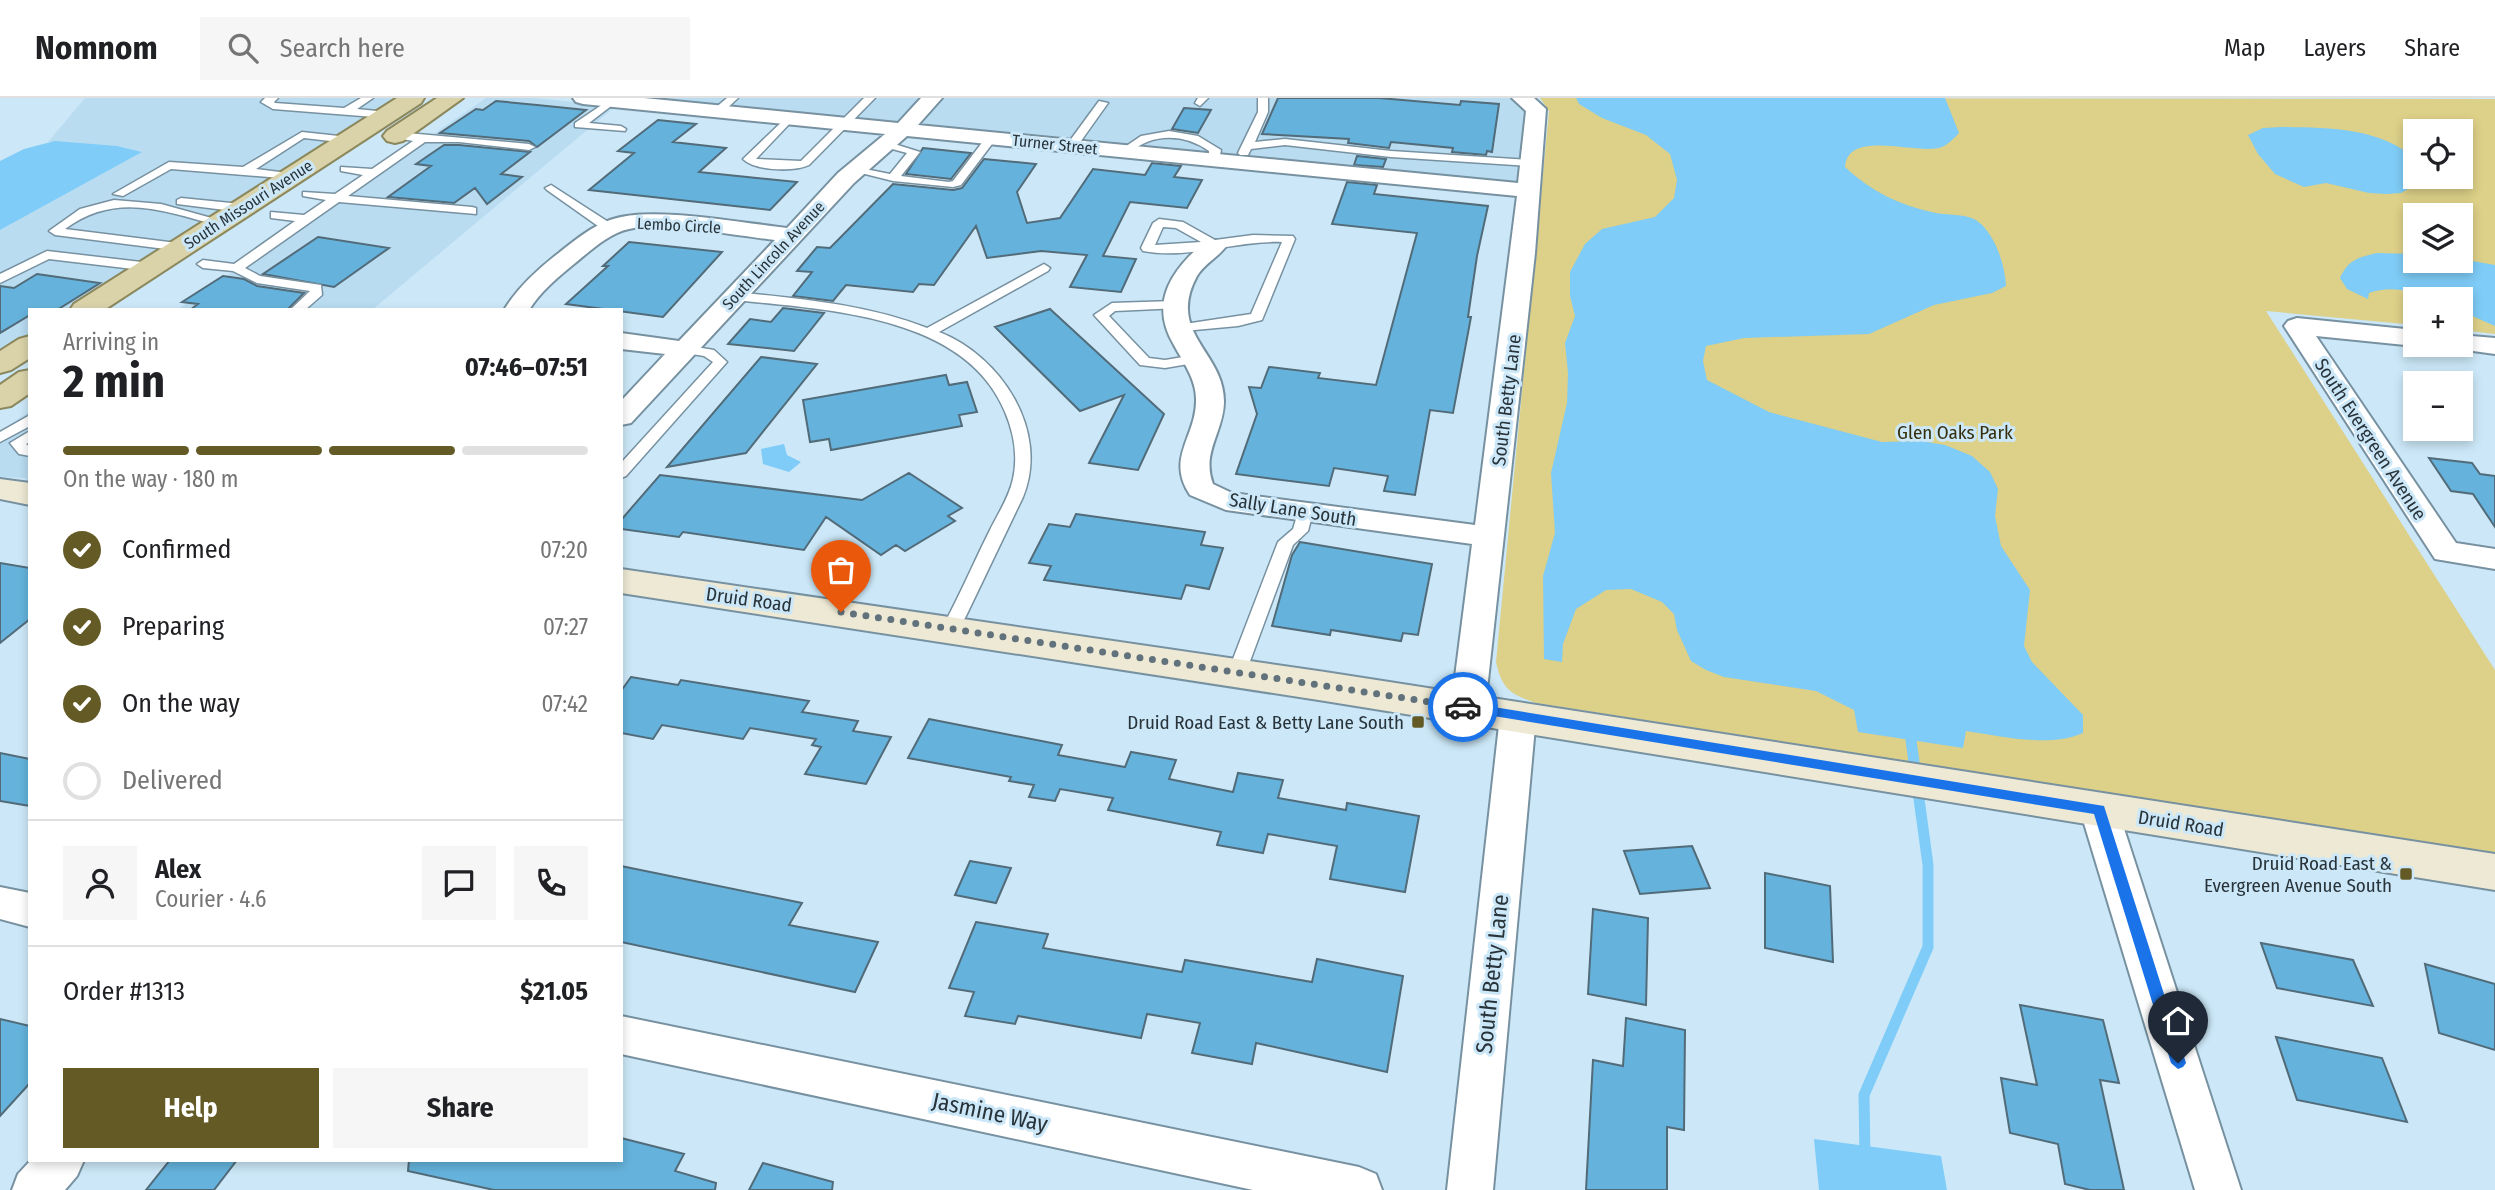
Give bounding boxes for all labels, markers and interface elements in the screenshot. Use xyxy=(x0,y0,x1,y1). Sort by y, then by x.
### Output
search box xyxy=(200,17,690,80)
text: Nomnom xyxy=(35,28,158,68)
icon: search xyxy=(224,29,262,67)
text: Search here xyxy=(280,33,405,64)
text: Map xyxy=(2224,34,2266,62)
text: Layers xyxy=(2304,34,2366,62)
text: Share xyxy=(2404,34,2460,62)
map controls xyxy=(2403,119,2473,441)
button: locate xyxy=(2403,119,2473,189)
street label: Turner Street xyxy=(1011,131,1099,159)
street label: South Missouri Avenue xyxy=(180,156,316,253)
street label: South Lincoln Avenue xyxy=(718,197,829,313)
button: layers xyxy=(2403,203,2473,273)
street label: Lembo Circle xyxy=(637,214,721,237)
button: + xyxy=(2403,287,2473,357)
text: Arriving in xyxy=(63,328,159,356)
street label: South Betty Lane xyxy=(1487,333,1526,467)
text: 07:46–07:51 xyxy=(465,352,588,383)
text: 2 min xyxy=(63,354,165,409)
street label: South Evergreen Avenue xyxy=(2310,354,2431,524)
button: − xyxy=(2403,371,2473,441)
park label: Glen Oaks Park xyxy=(1897,421,2013,444)
text: On the way · 180 m xyxy=(63,465,239,493)
street label: Sally Lane South xyxy=(1228,488,1358,531)
icon: check xyxy=(63,531,101,569)
text: Confirmed xyxy=(122,534,232,565)
text: 07:20 xyxy=(540,536,588,564)
pin xyxy=(811,540,871,612)
icon: bag xyxy=(822,551,860,589)
street label: Druid Road xyxy=(705,582,793,617)
icon: check xyxy=(63,608,101,646)
text: Preparing xyxy=(122,611,224,642)
text: 07:27 xyxy=(543,613,588,641)
courier xyxy=(1428,672,1498,742)
icon: check xyxy=(63,685,101,723)
text: On the way xyxy=(122,688,240,719)
icon: car xyxy=(1444,688,1482,726)
text: 07:42 xyxy=(541,690,588,718)
place label: Druid Road East & Betty Lane South xyxy=(1127,711,1404,734)
marker: Druid Road East & Betty Lane South xyxy=(1410,714,1426,730)
text: Delivered xyxy=(122,765,223,796)
street label: Druid Road xyxy=(2136,805,2225,842)
button: person xyxy=(63,846,137,920)
button: chat xyxy=(422,846,496,920)
button: phone xyxy=(514,846,588,920)
place label: Druid Road East & Evergreen Avenue South xyxy=(2204,852,2392,897)
text: Alex xyxy=(155,854,201,885)
marker: Druid Road East & Evergreen Avenue South xyxy=(2398,866,2414,882)
text: Courier · 4.6 xyxy=(155,885,266,913)
street label: South Betty Lane xyxy=(1470,893,1514,1055)
text: Order #1313 xyxy=(63,976,185,1007)
text: $21.05 xyxy=(520,976,588,1007)
pin xyxy=(2148,991,2208,1063)
icon: home xyxy=(2159,1002,2197,1040)
button: Help xyxy=(63,1068,319,1148)
button: Share xyxy=(333,1068,588,1148)
street label: Jasmine Way xyxy=(930,1086,1051,1138)

